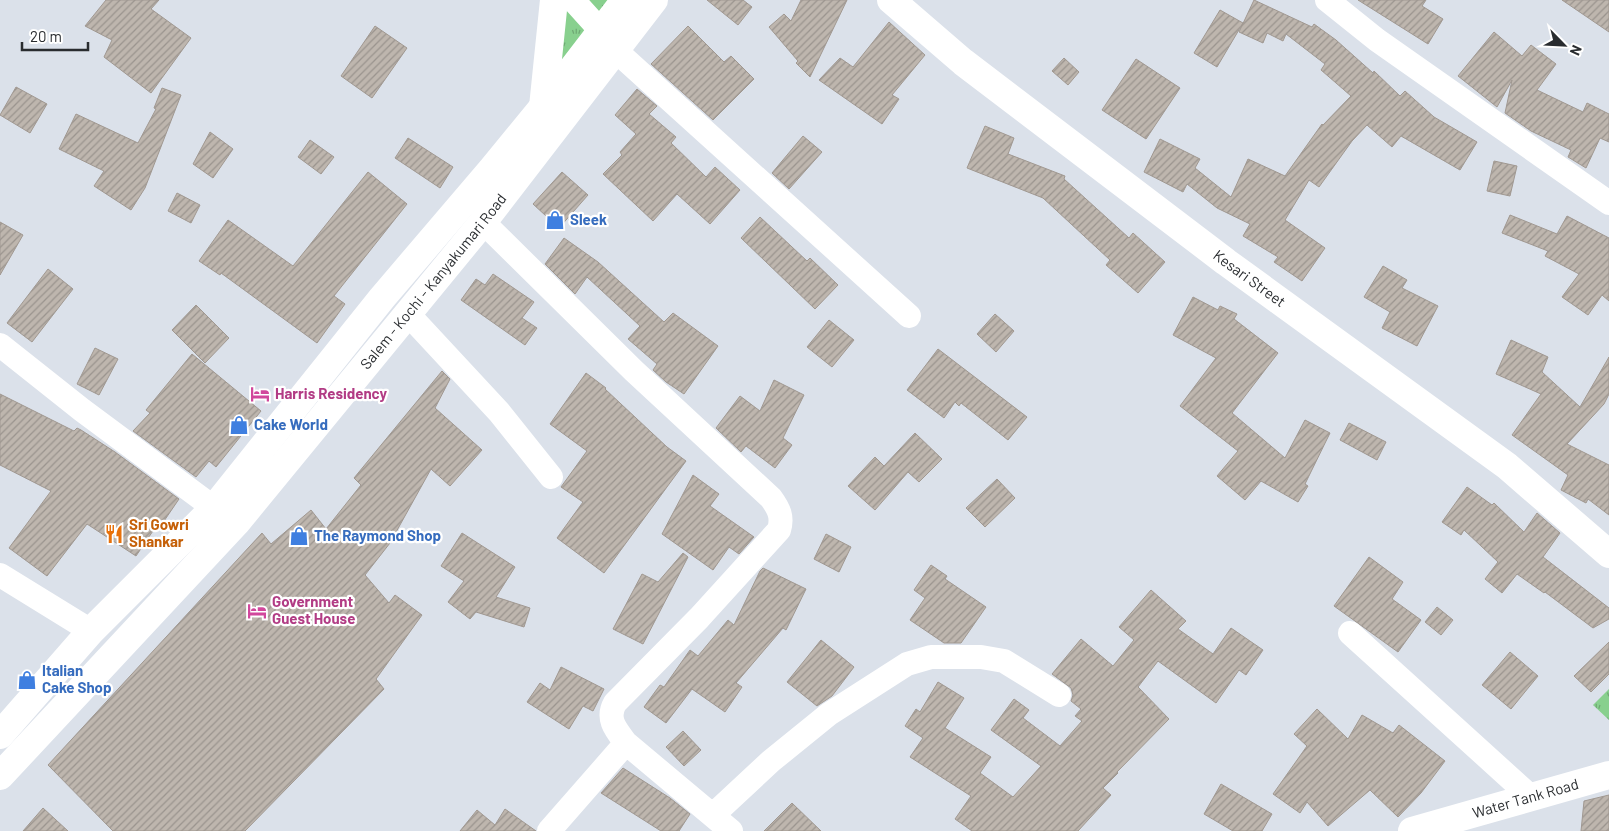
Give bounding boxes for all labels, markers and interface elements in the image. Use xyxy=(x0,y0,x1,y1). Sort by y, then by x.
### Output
scale bar xyxy=(22,20,89,52)
north arrow xyxy=(1539,20,1589,70)
text: 20 m xyxy=(30,27,62,45)
text: N xyxy=(1567,43,1586,58)
street label: Salem - Kochi - Kanyakumari Road xyxy=(356,189,510,372)
shop icon: Sleek xyxy=(544,209,566,231)
place label: Sleek xyxy=(570,210,607,228)
street label: Kesari Street xyxy=(1210,246,1289,310)
hotel icon: Harris Residency xyxy=(249,383,271,405)
place label: Harris Residency xyxy=(275,384,387,402)
shop icon: Cake World xyxy=(228,414,250,436)
place label: Cake World xyxy=(254,415,328,433)
place label: Sri Gowri Shankar xyxy=(129,515,189,550)
restaurant icon: Sri Gowri Shankar xyxy=(103,523,125,545)
shop icon: The Raymond Shop xyxy=(288,525,310,547)
place label: The Raymond Shop xyxy=(314,526,441,544)
place label: Government Guest House xyxy=(272,592,355,627)
hotel icon: Government Guest House xyxy=(246,600,268,622)
place label: Italian Cake Shop xyxy=(42,661,111,696)
shop icon: Italian Cake Shop xyxy=(16,669,38,691)
street label: Water Tank Road xyxy=(1470,774,1580,821)

